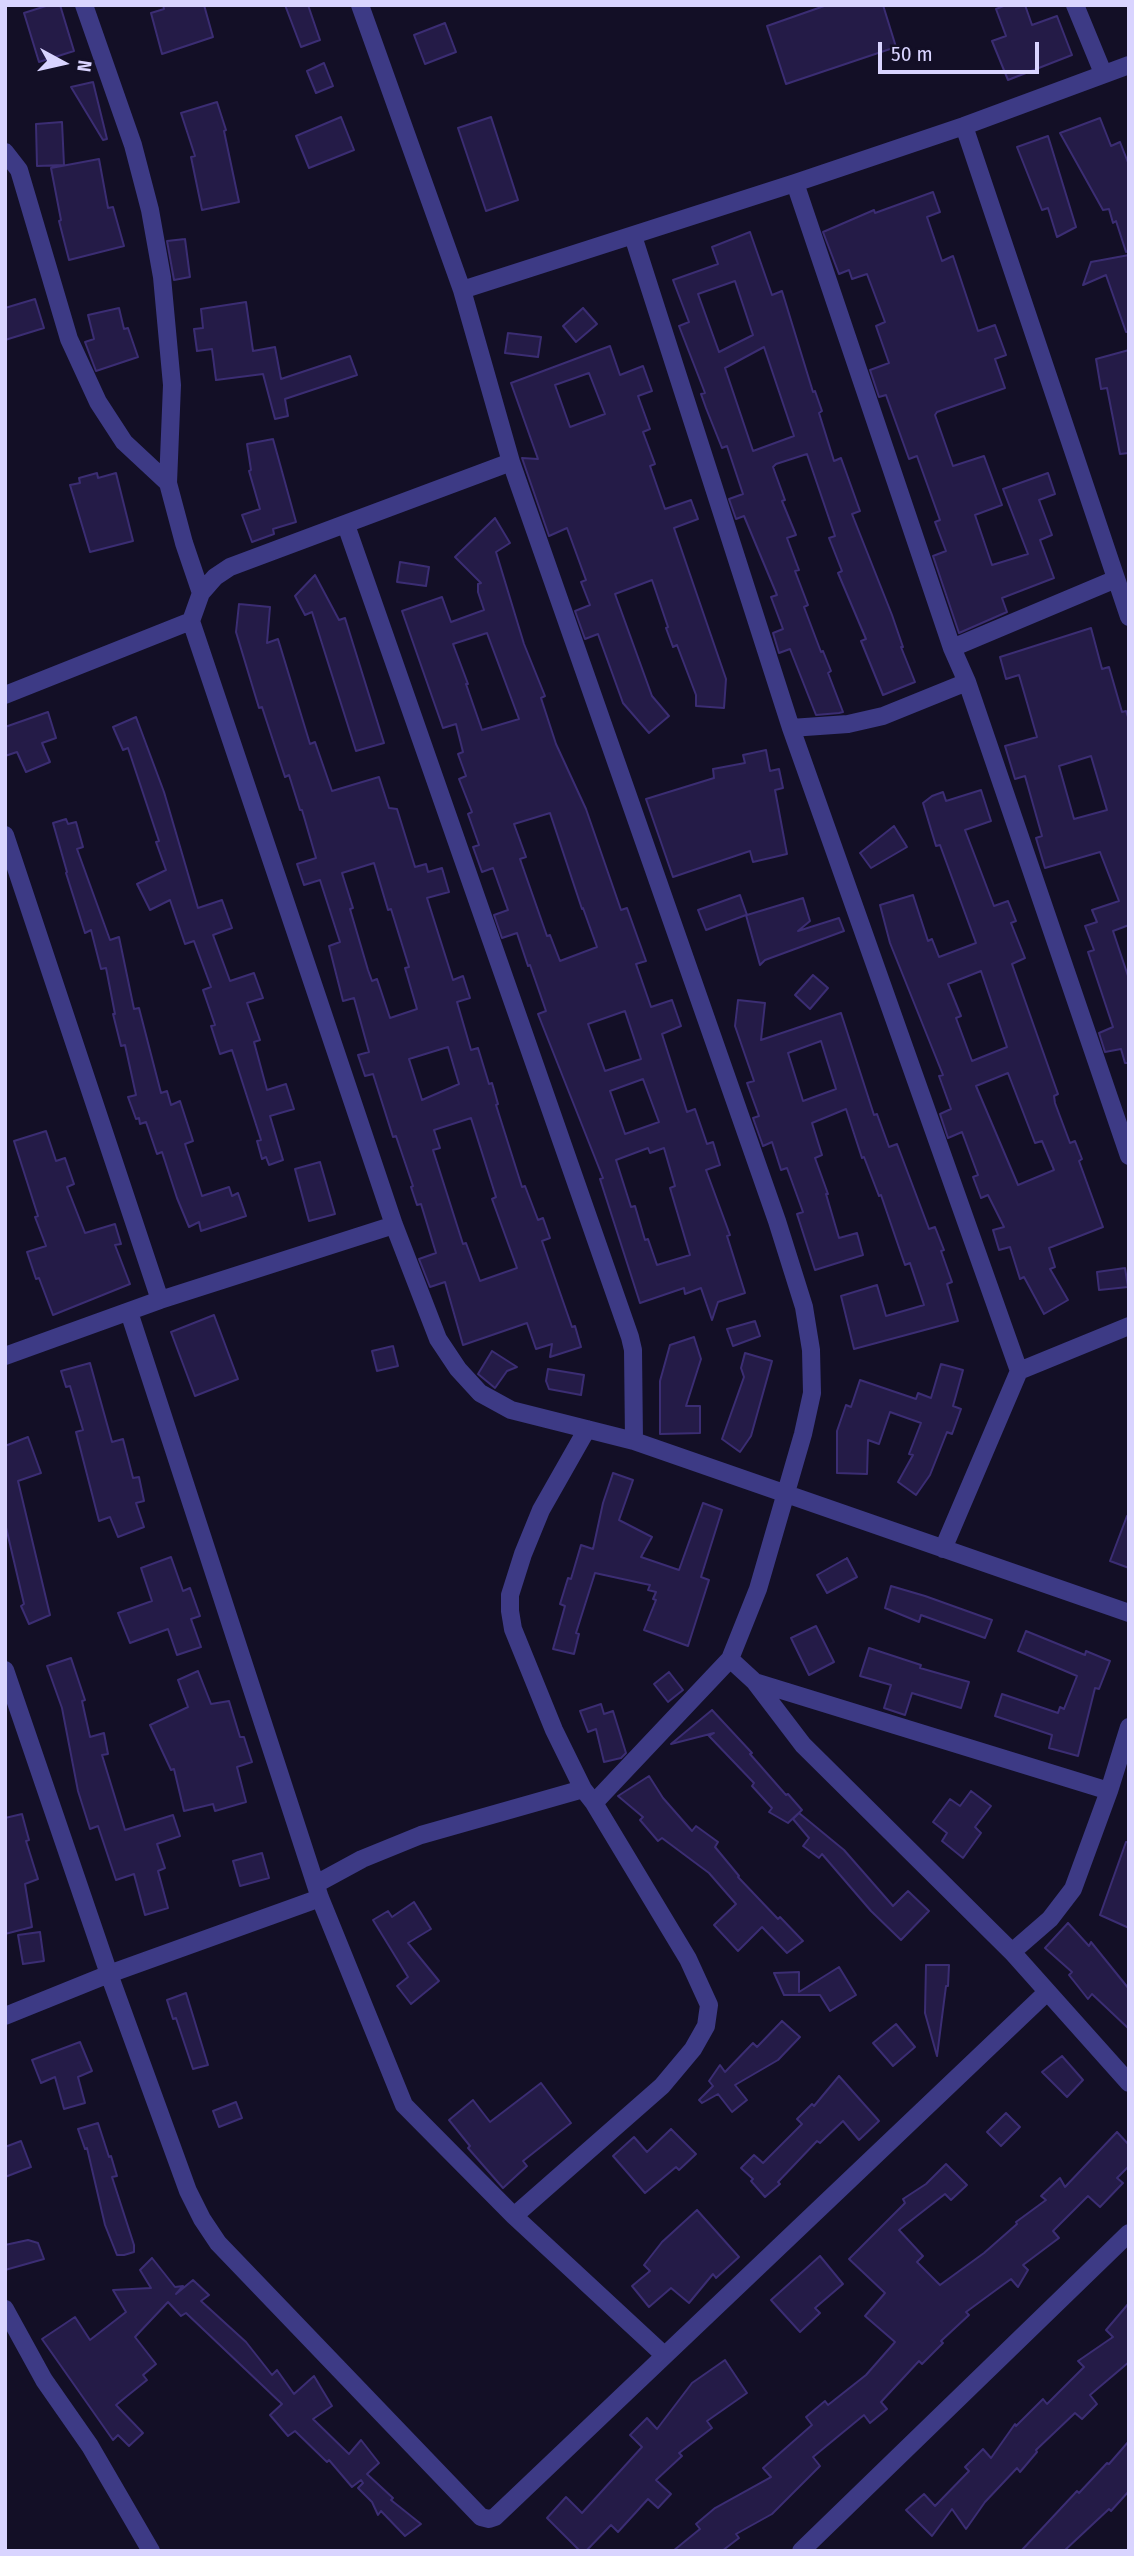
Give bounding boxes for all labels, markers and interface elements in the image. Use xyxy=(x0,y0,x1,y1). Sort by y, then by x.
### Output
north arrow xyxy=(28,28,98,98)
scale bar xyxy=(882,28,1043,72)
text: 50 m xyxy=(891,41,933,67)
text: N xyxy=(72,59,96,73)

